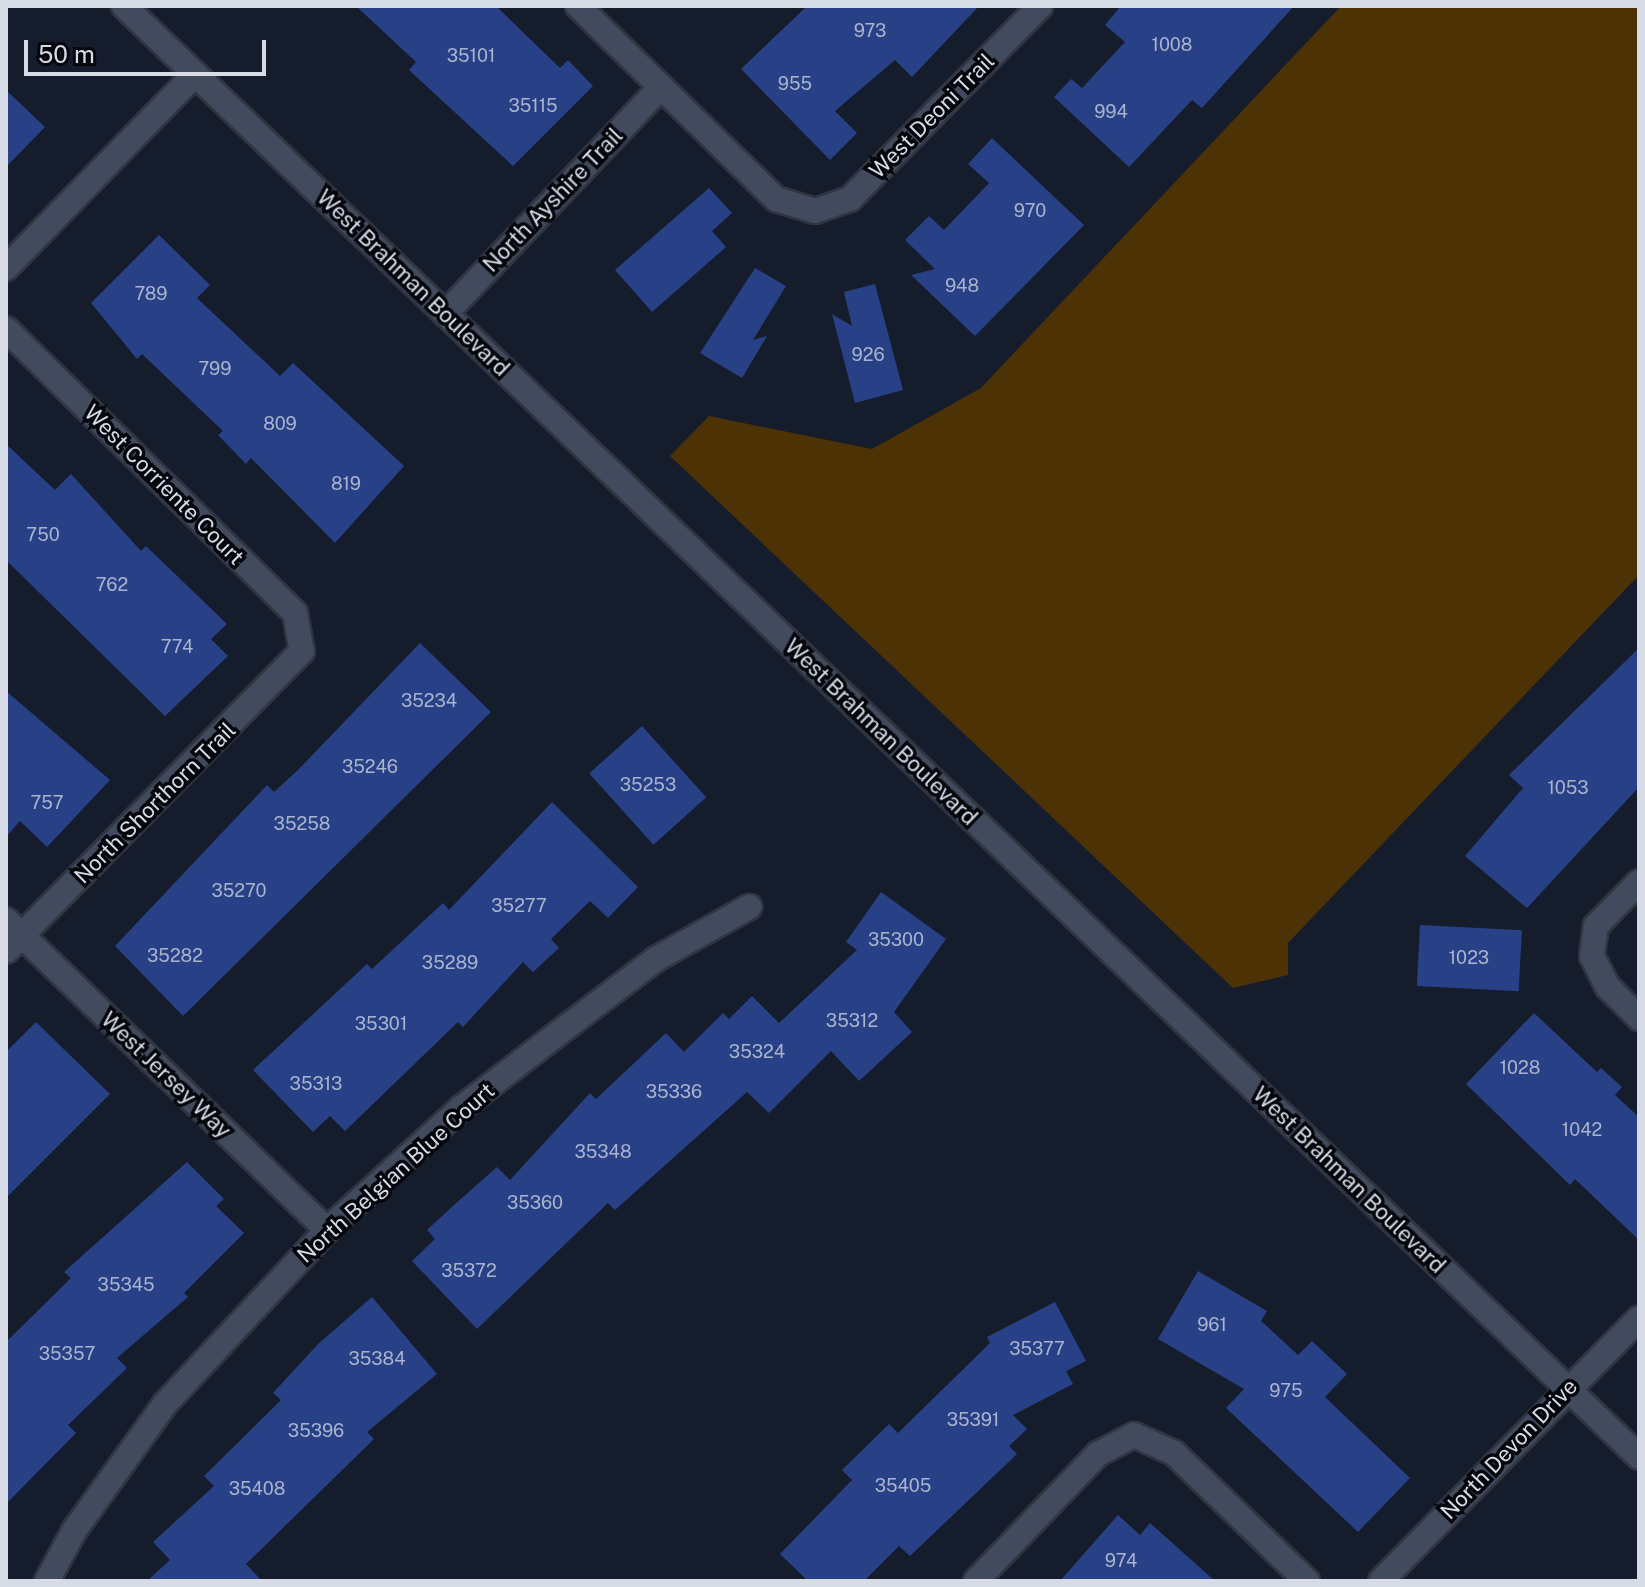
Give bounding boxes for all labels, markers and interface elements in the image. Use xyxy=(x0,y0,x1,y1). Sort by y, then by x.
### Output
house number: 973 xyxy=(854,20,886,42)
scale bar xyxy=(28,24,270,74)
house number: 1008 xyxy=(1152,34,1192,56)
text: 50 m xyxy=(38,40,95,68)
house number: 35101 xyxy=(447,45,495,67)
street label: West Deoni Trail xyxy=(864,48,1000,184)
house number: 955 xyxy=(778,73,812,95)
house number: 35115 xyxy=(508,95,558,117)
house number: 994 xyxy=(1094,101,1128,123)
street label: North Ayshire Trail xyxy=(477,122,629,278)
street label: West Brahman Boulevard xyxy=(311,184,515,382)
house number: 970 xyxy=(1014,200,1046,222)
house number: 948 xyxy=(945,275,979,297)
house number: 789 xyxy=(134,283,168,305)
house number: 926 xyxy=(851,344,885,366)
house number: 799 xyxy=(199,358,231,380)
street label: West Corriente Court xyxy=(79,400,249,570)
house number: 809 xyxy=(263,413,297,435)
house number: 819 xyxy=(331,473,361,495)
house number: 750 xyxy=(26,524,60,546)
house number: 762 xyxy=(96,574,128,596)
street label: West Brahman Boulevard xyxy=(779,633,983,831)
house number: 774 xyxy=(161,636,193,658)
house number: 35234 xyxy=(401,690,457,712)
street label: North Shorthorn Trail xyxy=(69,717,241,889)
house number: 35246 xyxy=(342,756,398,778)
house number: 35253 xyxy=(620,774,676,796)
house number: 1053 xyxy=(1547,777,1589,799)
house number: 757 xyxy=(30,792,64,814)
house number: 35258 xyxy=(274,813,330,835)
house number: 35270 xyxy=(211,880,267,902)
house number: 35277 xyxy=(491,895,547,917)
house number: 35300 xyxy=(868,929,924,951)
house number: 35282 xyxy=(147,945,203,967)
house number: 1023 xyxy=(1449,947,1489,969)
house number: 35289 xyxy=(422,952,478,974)
street label: West Jersey Way xyxy=(95,1006,237,1144)
house number: 35312 xyxy=(826,1010,878,1032)
house number: 35301 xyxy=(355,1013,407,1035)
house number: 35324 xyxy=(729,1041,785,1063)
house number: 1028 xyxy=(1500,1057,1540,1079)
house number: 35313 xyxy=(290,1073,342,1095)
street label: North Belgian Blue Court xyxy=(292,1077,500,1269)
house number: 35336 xyxy=(646,1081,702,1103)
street label: West Brahman Boulevard xyxy=(1247,1081,1451,1279)
house number: 1042 xyxy=(1562,1119,1602,1141)
house number: 35348 xyxy=(574,1141,632,1163)
house number: 35360 xyxy=(507,1192,563,1214)
house number: 35372 xyxy=(441,1260,497,1282)
house number: 35345 xyxy=(98,1274,154,1296)
house number: 961 xyxy=(1197,1314,1227,1336)
house number: 35377 xyxy=(1009,1338,1065,1360)
house number: 35357 xyxy=(39,1343,95,1365)
house number: 35384 xyxy=(348,1348,406,1370)
street label: North Devon Drive xyxy=(1435,1373,1583,1525)
house number: 975 xyxy=(1269,1380,1303,1402)
house number: 35391 xyxy=(947,1409,999,1431)
house number: 35396 xyxy=(288,1420,344,1442)
house number: 35405 xyxy=(875,1475,931,1497)
house number: 35408 xyxy=(229,1478,285,1500)
house number: 974 xyxy=(1105,1550,1137,1572)

